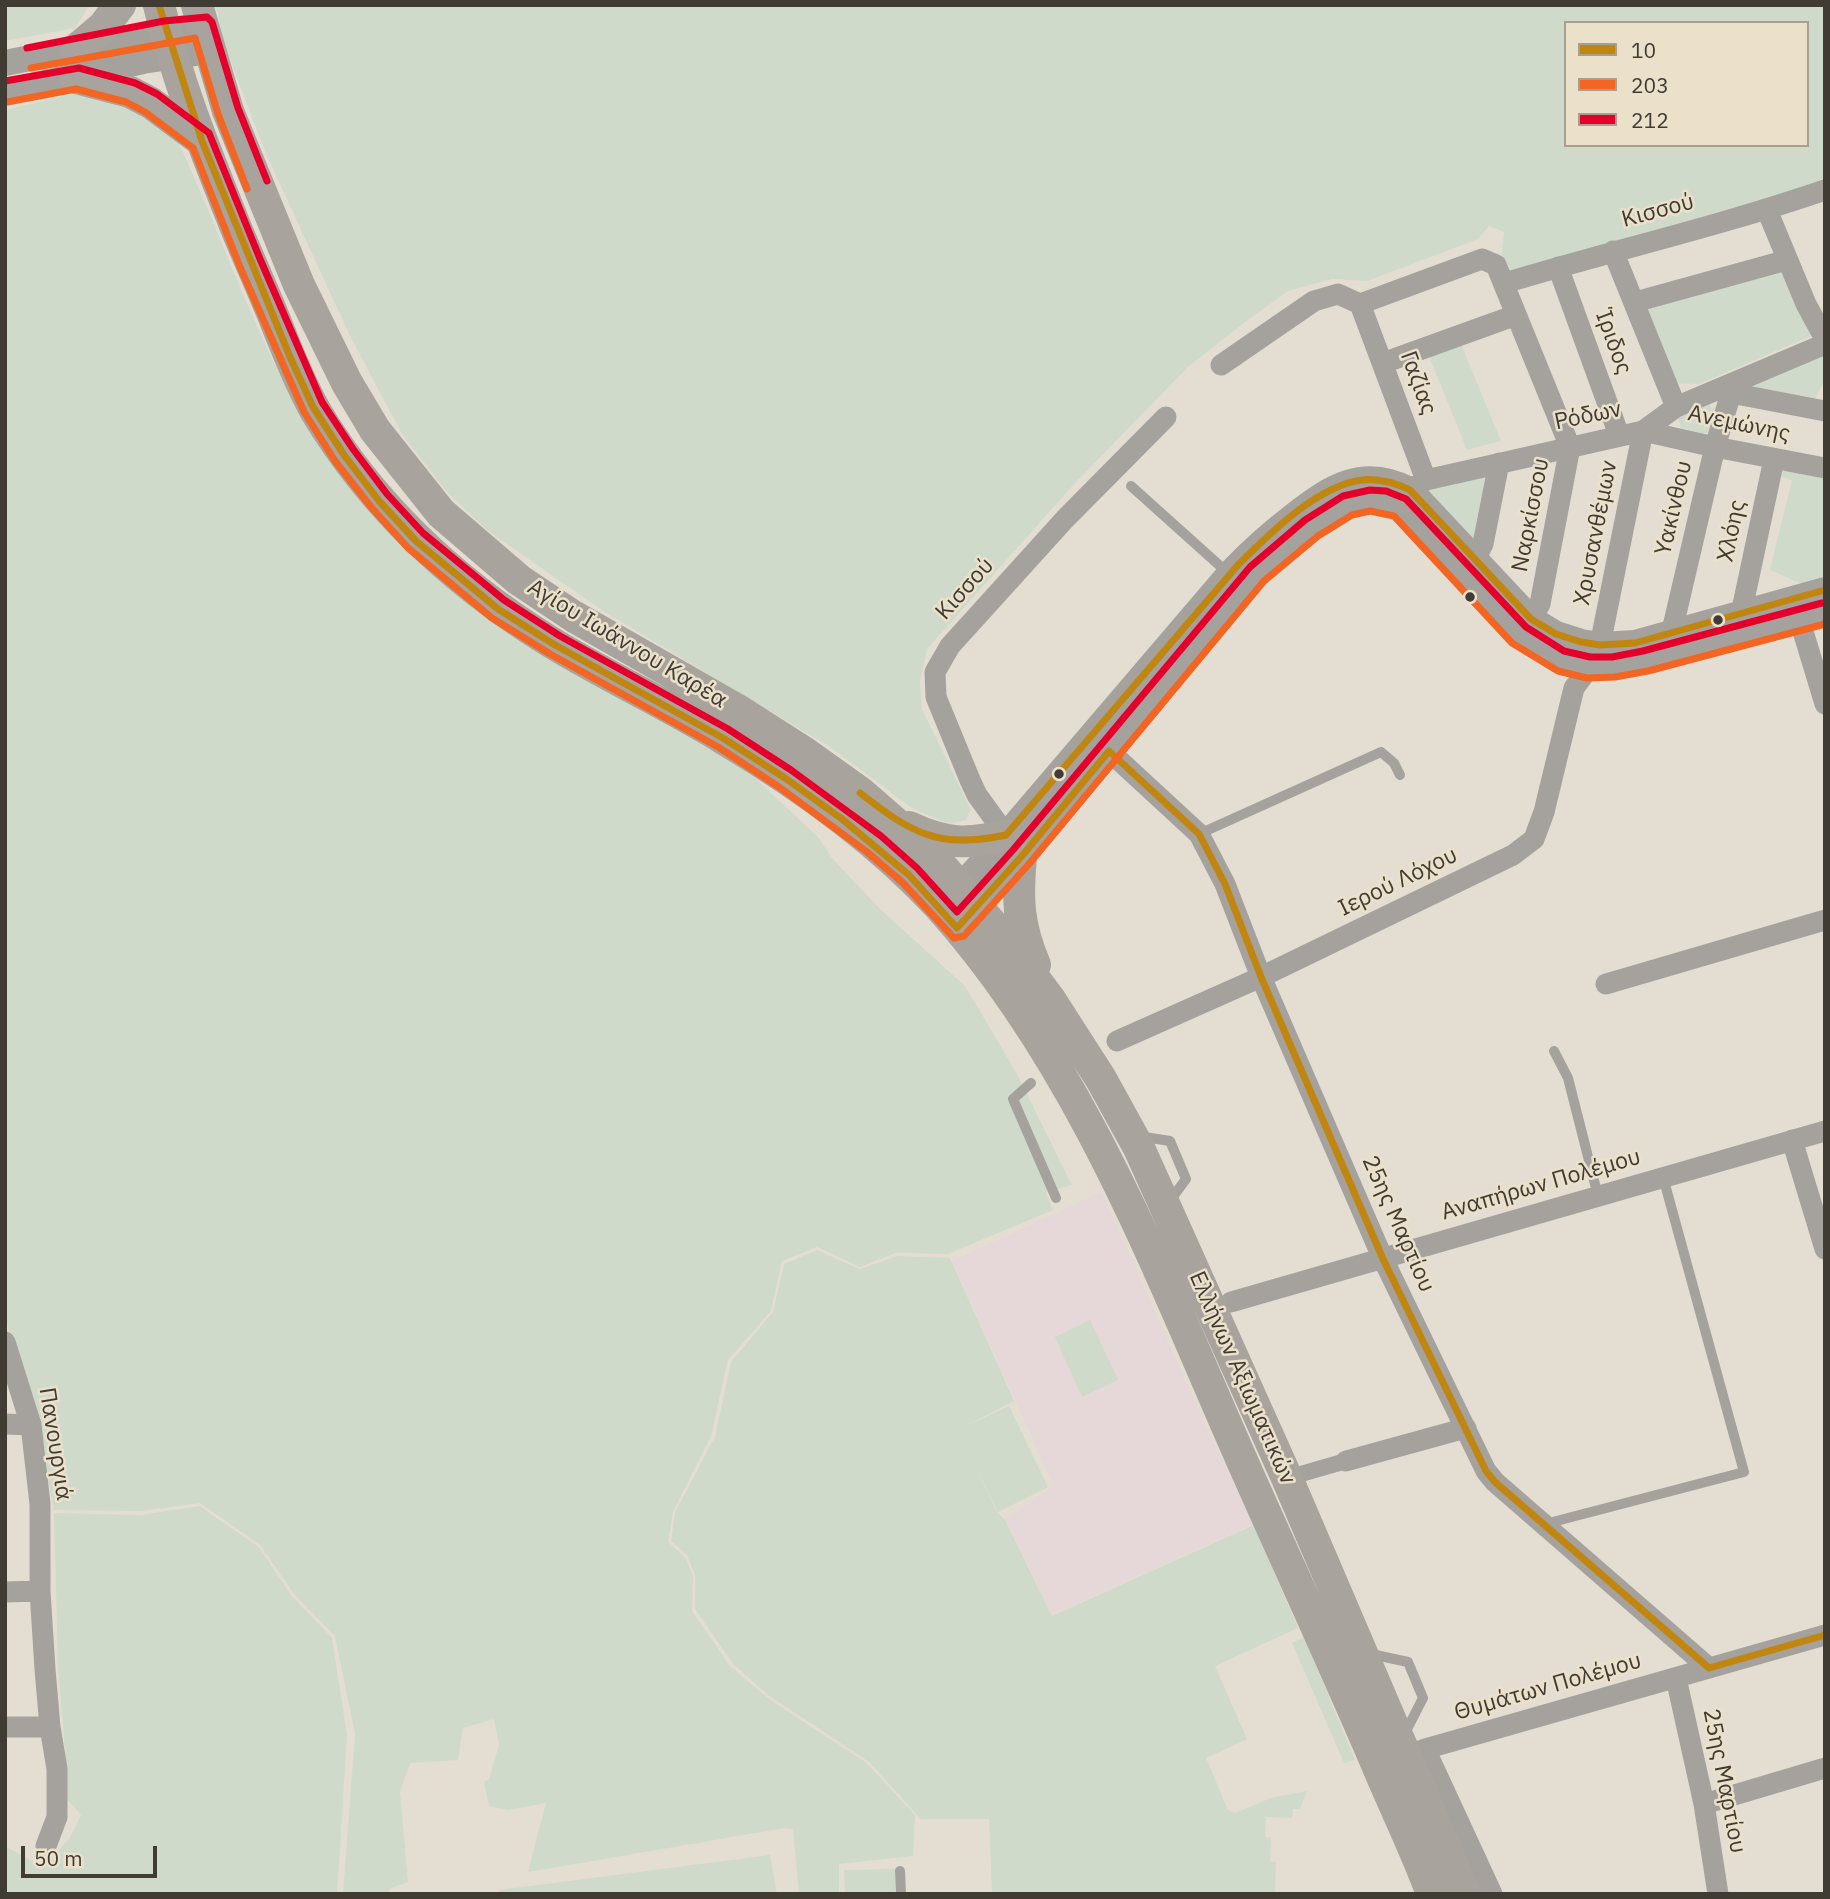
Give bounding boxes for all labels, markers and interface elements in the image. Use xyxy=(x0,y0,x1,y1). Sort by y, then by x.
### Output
legend xyxy=(1564,21,1809,147)
text: 10 xyxy=(1631,36,1656,64)
text: 203 xyxy=(1631,71,1669,99)
text: 212 xyxy=(1631,106,1669,134)
street label: Κισσού xyxy=(1619,188,1697,234)
street label: Ίριδος xyxy=(1589,306,1637,378)
street label: Γαζίας xyxy=(1394,347,1442,419)
street label: Ρόδων xyxy=(1552,395,1624,437)
street label: Ανεμώνης xyxy=(1685,400,1793,448)
street label: Ναρκίσσου xyxy=(1506,456,1556,574)
street label: Χρυσανθέμων xyxy=(1568,458,1624,608)
street label: Υακίνθου xyxy=(1650,458,1698,558)
street label: Χλόης xyxy=(1712,498,1752,564)
street label: Κισσού xyxy=(930,552,1000,626)
street label: Αγίου Ιωάννου Καρέα xyxy=(522,573,732,715)
unlabelled marker xyxy=(1463,590,1477,604)
unlabelled marker xyxy=(1711,613,1725,627)
unlabelled marker xyxy=(1052,767,1066,781)
street label: Ιερού Λόχου xyxy=(1334,841,1462,923)
street label: Αναπήρων Πολέμου xyxy=(1438,1143,1644,1227)
street label: 25ης Μαρτίου xyxy=(1356,1151,1440,1297)
street label: Ελλήνων Αξιωματικών xyxy=(1183,1267,1301,1489)
street label: Πανουργιά xyxy=(32,1385,78,1503)
street label: Θυµάτων Πολέµου xyxy=(1451,1647,1645,1727)
street label: 25ης Μαρτίου xyxy=(1696,1706,1752,1856)
scale bar xyxy=(24,1832,161,1876)
text: 50 m xyxy=(34,1844,83,1872)

